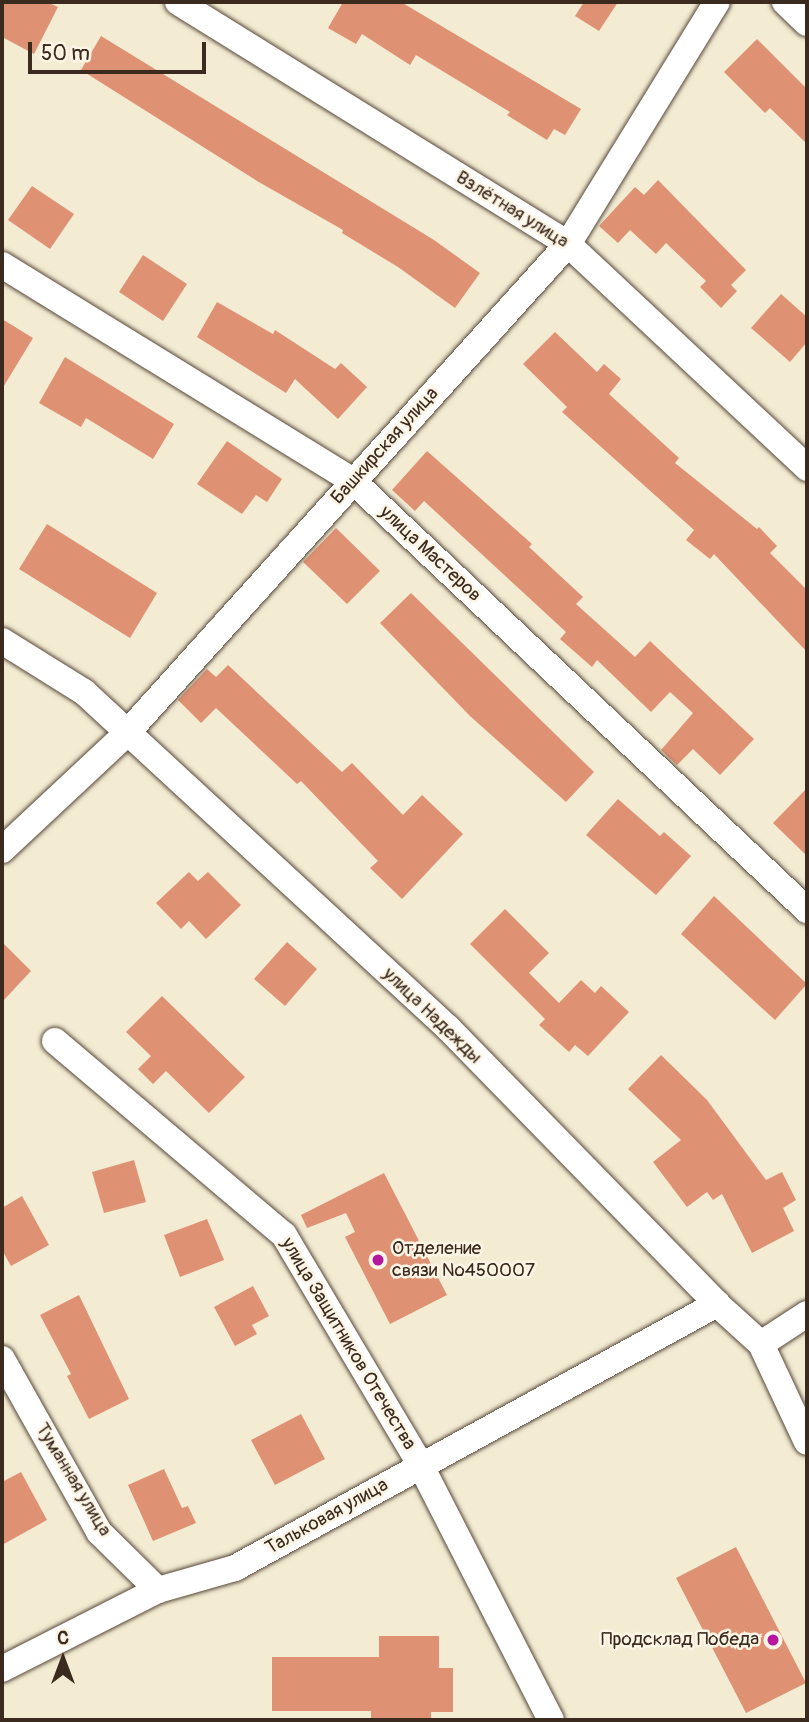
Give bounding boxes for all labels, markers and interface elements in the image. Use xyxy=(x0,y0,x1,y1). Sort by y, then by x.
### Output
scale bar xyxy=(32,28,210,72)
text: 50 m xyxy=(41,40,90,67)
street label: Взлётная улица xyxy=(452,166,572,254)
street label: Башкирская улица xyxy=(326,383,444,509)
street label: улица Мастеров xyxy=(374,501,486,607)
street label: улица Надежды xyxy=(378,963,486,1069)
street label: улица Защитников Отечества xyxy=(276,1234,420,1454)
place label: Отделение связи №450007 xyxy=(392,1238,535,1282)
marker: Отделение связи №450007 xyxy=(370,1252,386,1268)
street label: Туманная улица xyxy=(30,1419,116,1541)
street label: Тальковая улица xyxy=(262,1474,392,1560)
north arrow xyxy=(28,1624,98,1694)
text: С xyxy=(57,1626,69,1650)
place label: Продсклад Победа xyxy=(601,1629,759,1651)
marker: Продсклад Победа xyxy=(765,1632,781,1648)

